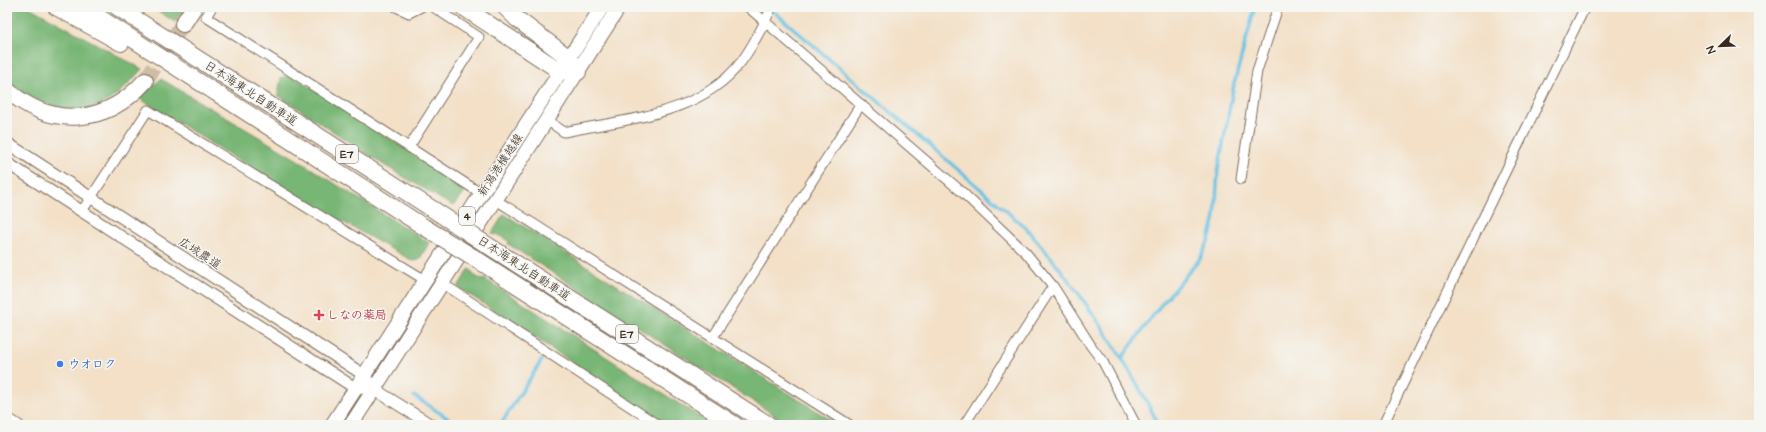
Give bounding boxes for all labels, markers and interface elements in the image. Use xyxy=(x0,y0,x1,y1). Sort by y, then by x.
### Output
north arrow xyxy=(1700,26,1740,66)
text: N xyxy=(1703,44,1720,56)
street label: 日本海東北自動車道 xyxy=(201,57,301,130)
street label: 新潟港横越線 xyxy=(474,130,527,200)
road number: E7 xyxy=(336,145,358,163)
road number: 4 xyxy=(459,207,475,225)
street label: 日本海東北自動車道 xyxy=(474,232,574,305)
street label: 広域農道 xyxy=(175,233,224,274)
place label: しなの薬局 xyxy=(327,307,387,324)
marker: しなの薬局 xyxy=(314,310,324,320)
road number: E7 xyxy=(616,325,638,343)
place label: ウオロク xyxy=(68,356,116,373)
marker: ウオロク xyxy=(55,359,65,369)

